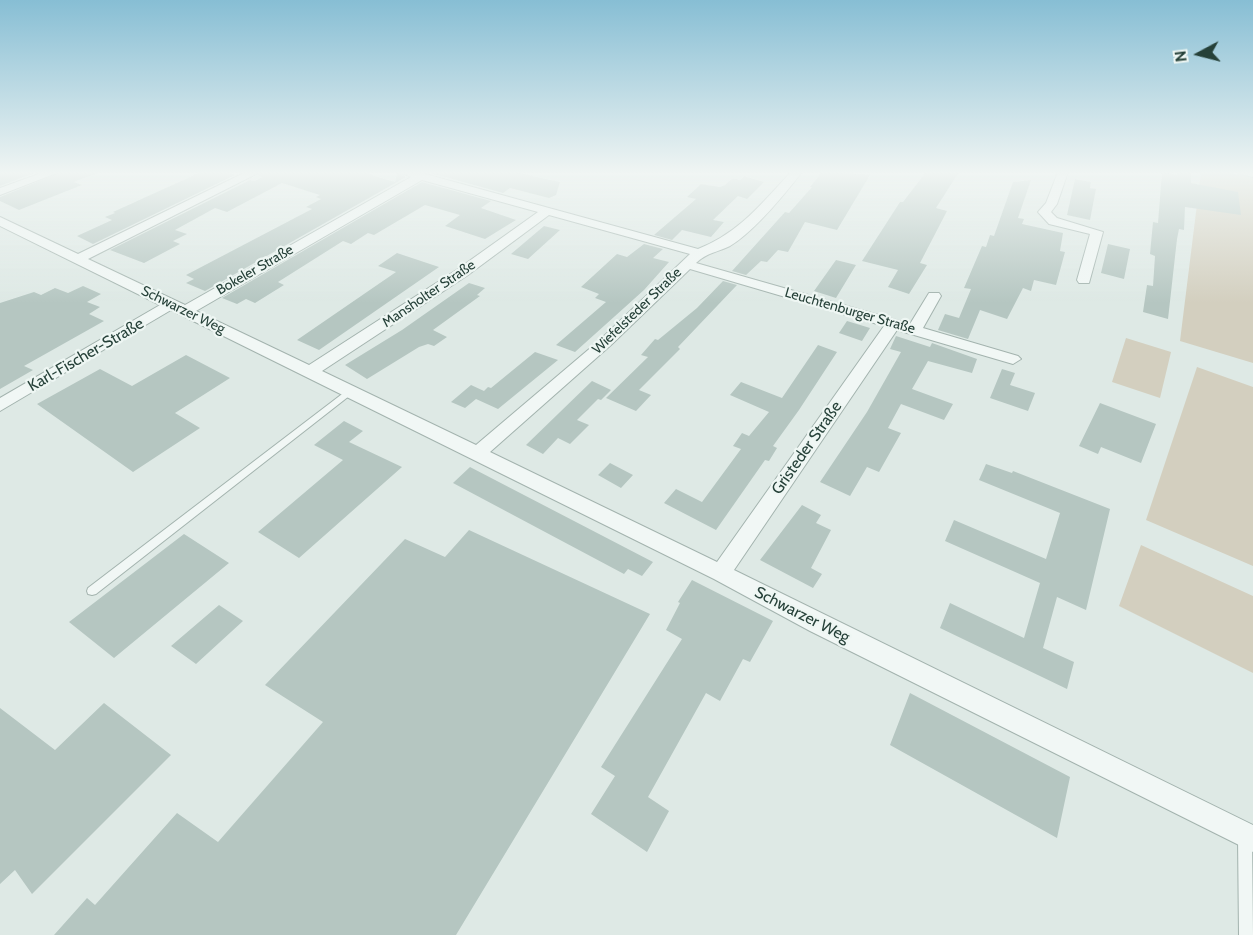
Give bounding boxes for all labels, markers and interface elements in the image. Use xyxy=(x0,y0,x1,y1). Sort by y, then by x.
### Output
north arrow xyxy=(1169,24,1229,84)
text: N xyxy=(1171,49,1191,63)
street label: Bokeler Straße xyxy=(214,241,296,299)
street label: Mansholter Straße xyxy=(379,257,479,331)
street label: Wiefelsteder Straße xyxy=(589,264,685,358)
street label: Schwarzer Weg xyxy=(138,282,228,338)
street label: Leuchtenburger Straße xyxy=(783,284,917,338)
street label: Karl-Fischer-Straße xyxy=(25,314,147,396)
street label: Gristeder Straße xyxy=(768,398,846,498)
street label: Schwarzer Weg xyxy=(751,583,853,647)

